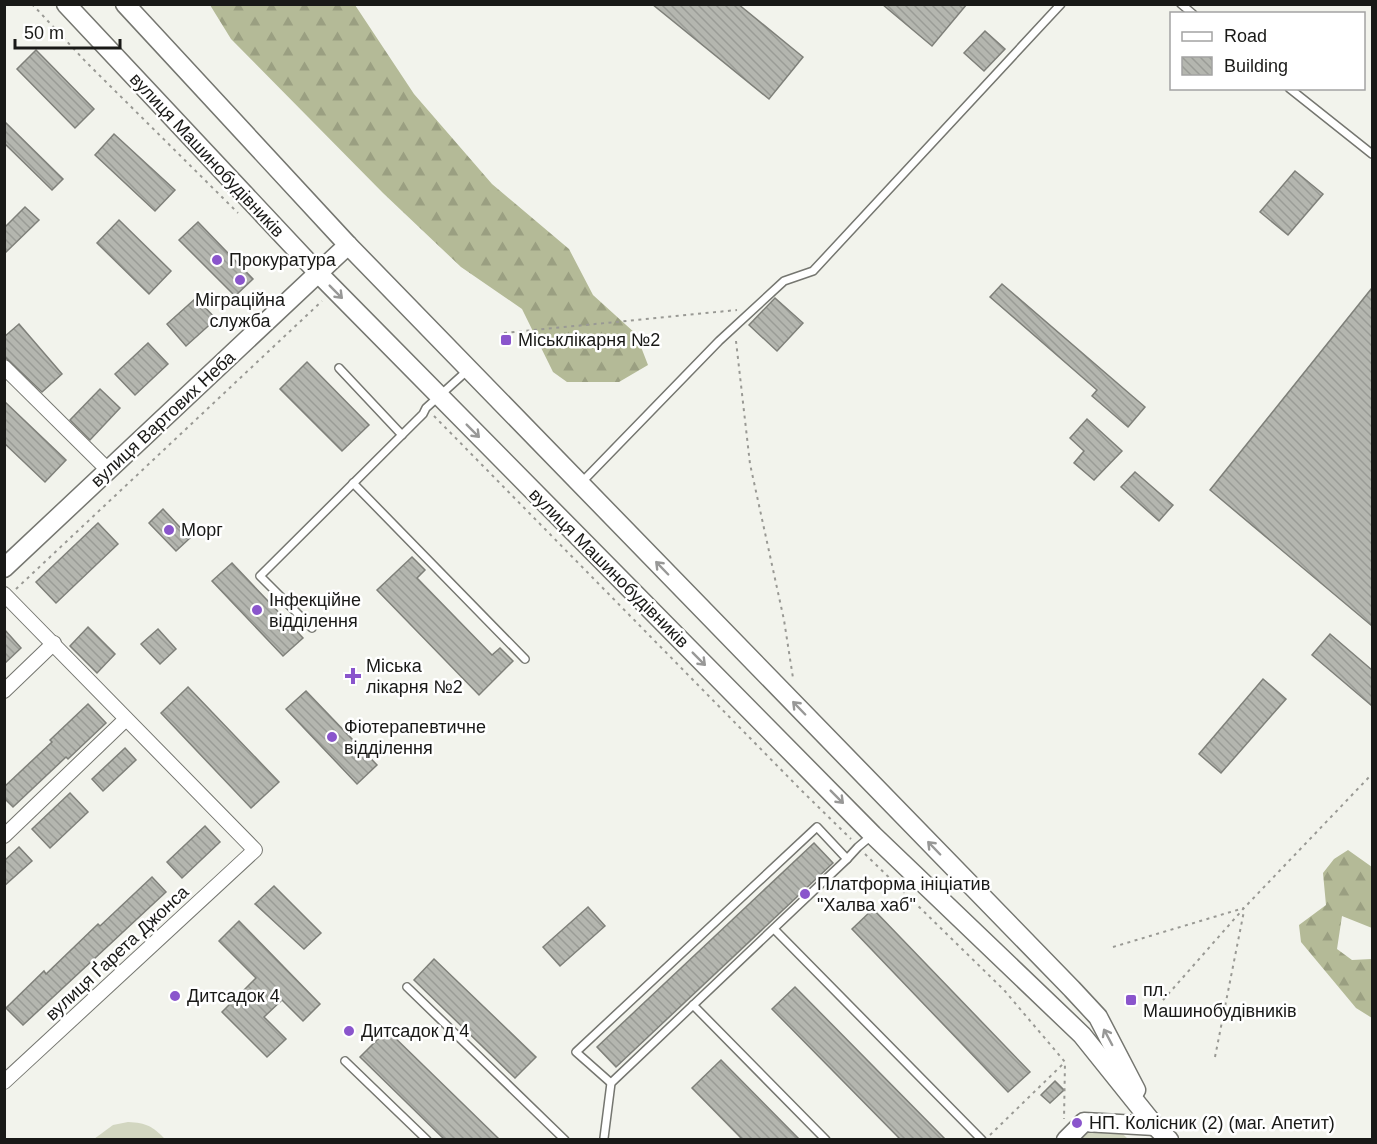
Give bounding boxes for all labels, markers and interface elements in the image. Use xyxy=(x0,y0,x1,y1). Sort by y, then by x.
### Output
scale bar xyxy=(15,12,120,50)
legend xyxy=(1170,12,1365,90)
text: 50 m xyxy=(24,23,64,43)
text: Road xyxy=(1224,26,1267,46)
text: Building xyxy=(1224,56,1288,76)
street label: вулиця Машинобудівників xyxy=(126,69,288,241)
place label: Прокуратура xyxy=(229,250,337,270)
marker: Прокуратура xyxy=(210,253,224,267)
marker: Міграційна служба xyxy=(233,273,247,287)
one-way arrow xyxy=(329,285,344,300)
place label: Міграційна служба xyxy=(195,290,286,331)
place label: Міськлікарня №2 xyxy=(518,330,660,350)
marker: Міськлікарня №2 xyxy=(499,333,513,347)
street label: вулиця Вартових Неба xyxy=(87,346,240,491)
one-way arrow xyxy=(466,423,481,438)
street label: вулиця Машинобудівників xyxy=(525,484,693,652)
place label: Морг xyxy=(181,520,223,540)
marker: Морг xyxy=(162,523,176,537)
one-way arrow xyxy=(655,561,670,576)
place label: Інфекційне відділення xyxy=(269,590,361,631)
marker: Інфекційне відділення xyxy=(250,603,264,617)
one-way arrow xyxy=(692,651,707,666)
place label: Міська лікарня №2 xyxy=(366,656,463,697)
marker: Міська лікарня №2 xyxy=(344,667,362,685)
one-way arrow xyxy=(791,700,806,715)
place label: Фіотерапевтичне відділення xyxy=(344,717,486,758)
marker: Фіотерапевтичне відділення xyxy=(325,730,339,744)
one-way arrow xyxy=(829,790,844,805)
one-way arrow xyxy=(927,840,942,855)
place label: Платформа ініціатив "Халва хаб" xyxy=(817,874,990,915)
street label: вулиця Ґарета Джонса xyxy=(41,880,193,1024)
marker: Платформа ініціатив "Халва хаб" xyxy=(798,887,812,901)
place label: пл. Машинобудівників xyxy=(1143,980,1296,1021)
place label: Дитсадок 4 xyxy=(187,986,280,1006)
marker: Дитсадок 4 xyxy=(168,989,182,1003)
marker: пл. Машинобудівників xyxy=(1124,993,1138,1007)
place label: Дитсадок д 4 xyxy=(361,1021,469,1041)
marker: Дитсадок д 4 xyxy=(342,1024,356,1038)
one-way arrow xyxy=(1102,1029,1113,1047)
place label: НП. Колісник (2) (маг. Апетит) xyxy=(1089,1113,1335,1133)
marker: НП. Колісник (2) (маг. Апетит) xyxy=(1070,1116,1084,1130)

